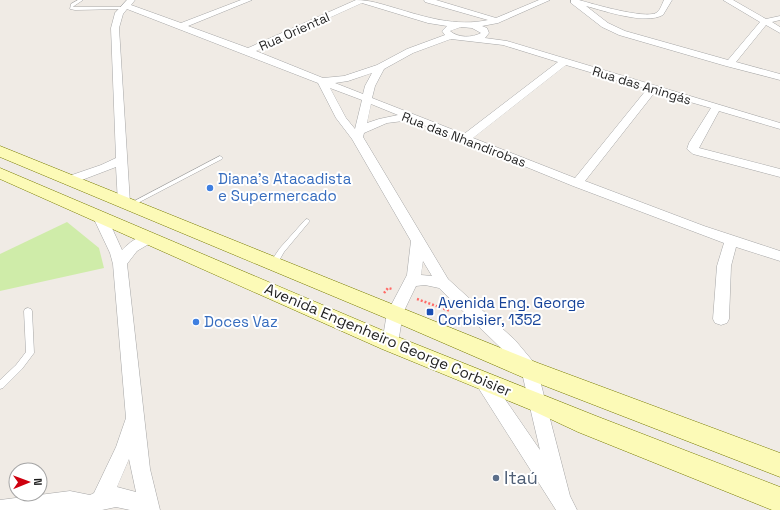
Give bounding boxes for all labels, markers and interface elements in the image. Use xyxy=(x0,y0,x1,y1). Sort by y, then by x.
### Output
street label: Rua Oriental xyxy=(256,8,332,55)
street label: Rua das Aningás xyxy=(590,62,694,109)
street label: Rua das Nhandirobas xyxy=(399,108,529,171)
place label: Diana's Atacadista e Supermercado xyxy=(218,169,352,205)
marker: Diana's Atacadista e Supermercado xyxy=(205,183,215,193)
street label: Avenida Engenheiro George Corbisier xyxy=(262,279,515,400)
place label: Avenida Eng. George Corbisier, 1352 xyxy=(438,293,585,329)
marker: Avenida Eng. George Corbisier, 1352 xyxy=(425,307,435,317)
place label: Doces Vaz xyxy=(204,312,278,331)
marker: Doces Vaz xyxy=(191,317,201,327)
north arrow xyxy=(8,462,48,502)
place label: Itaú xyxy=(504,466,538,489)
marker: Itaú xyxy=(491,473,501,483)
text: N xyxy=(31,478,45,486)

